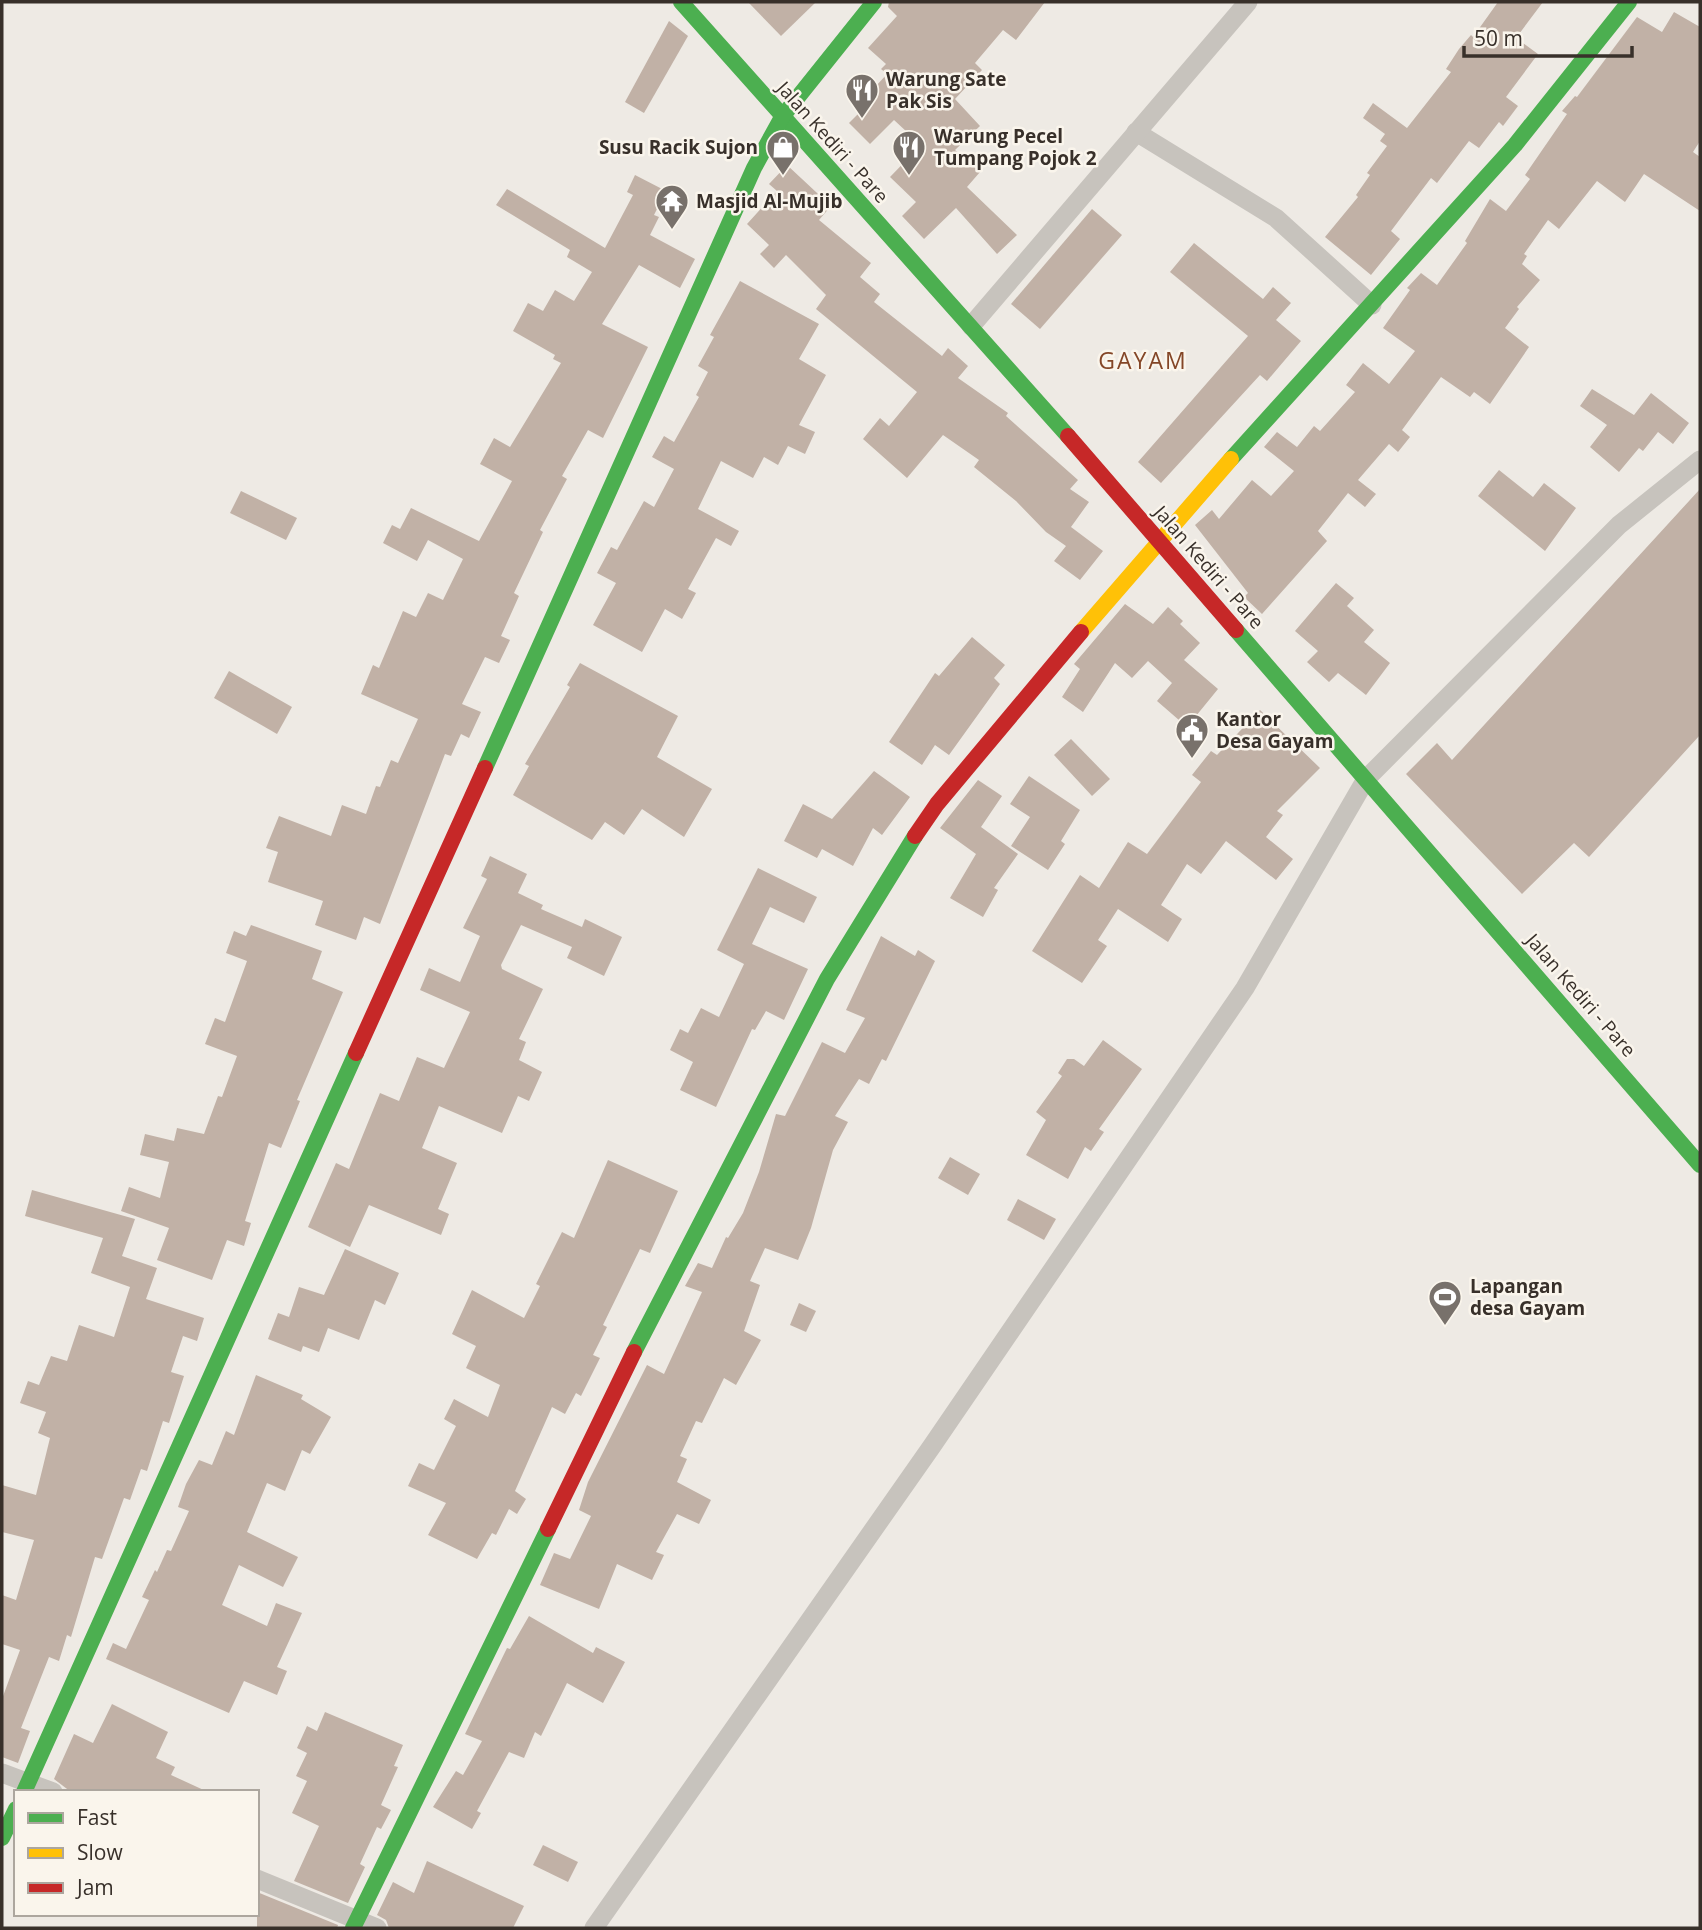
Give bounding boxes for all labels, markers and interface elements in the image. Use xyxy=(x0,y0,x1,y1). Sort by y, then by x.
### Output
scale bar xyxy=(1464,14,1632,58)
text: 50 m xyxy=(1474,24,1523,52)
place label: Warung Sate Pak Sis xyxy=(886,66,1007,114)
restaurant icon: Warung Sate Pak Sis xyxy=(843,71,881,120)
street label: Jalan Kediri - Pare xyxy=(770,74,895,208)
place label: Warung Pecel Tumpang Pojok 2 xyxy=(934,123,1097,171)
shop icon: Susu Racik Sujon xyxy=(764,128,802,177)
restaurant icon: Warung Pecel Tumpang Pojok 2 xyxy=(890,128,928,177)
place label: Susu Racik Sujon xyxy=(599,134,758,160)
temple icon: Masjid Al-Mujib xyxy=(653,182,691,231)
place label: Masjid Al-Mujib xyxy=(696,188,842,214)
district label: GAYAM xyxy=(1098,344,1188,376)
street label: Jalan Kediri - Pare xyxy=(1147,498,1270,634)
place label: Kantor Desa Gayam xyxy=(1216,706,1333,754)
public building icon: Kantor Desa Gayam xyxy=(1173,711,1211,760)
street label: Jalan Kediri - Pare xyxy=(1519,926,1642,1062)
place label: Lapangan desa Gayam xyxy=(1470,1273,1585,1321)
sports icon: Lapangan desa Gayam xyxy=(1426,1278,1464,1327)
legend xyxy=(14,1790,259,1916)
text: Fast xyxy=(77,1803,117,1831)
text: Slow xyxy=(77,1838,123,1866)
text: Jam xyxy=(75,1873,114,1901)

